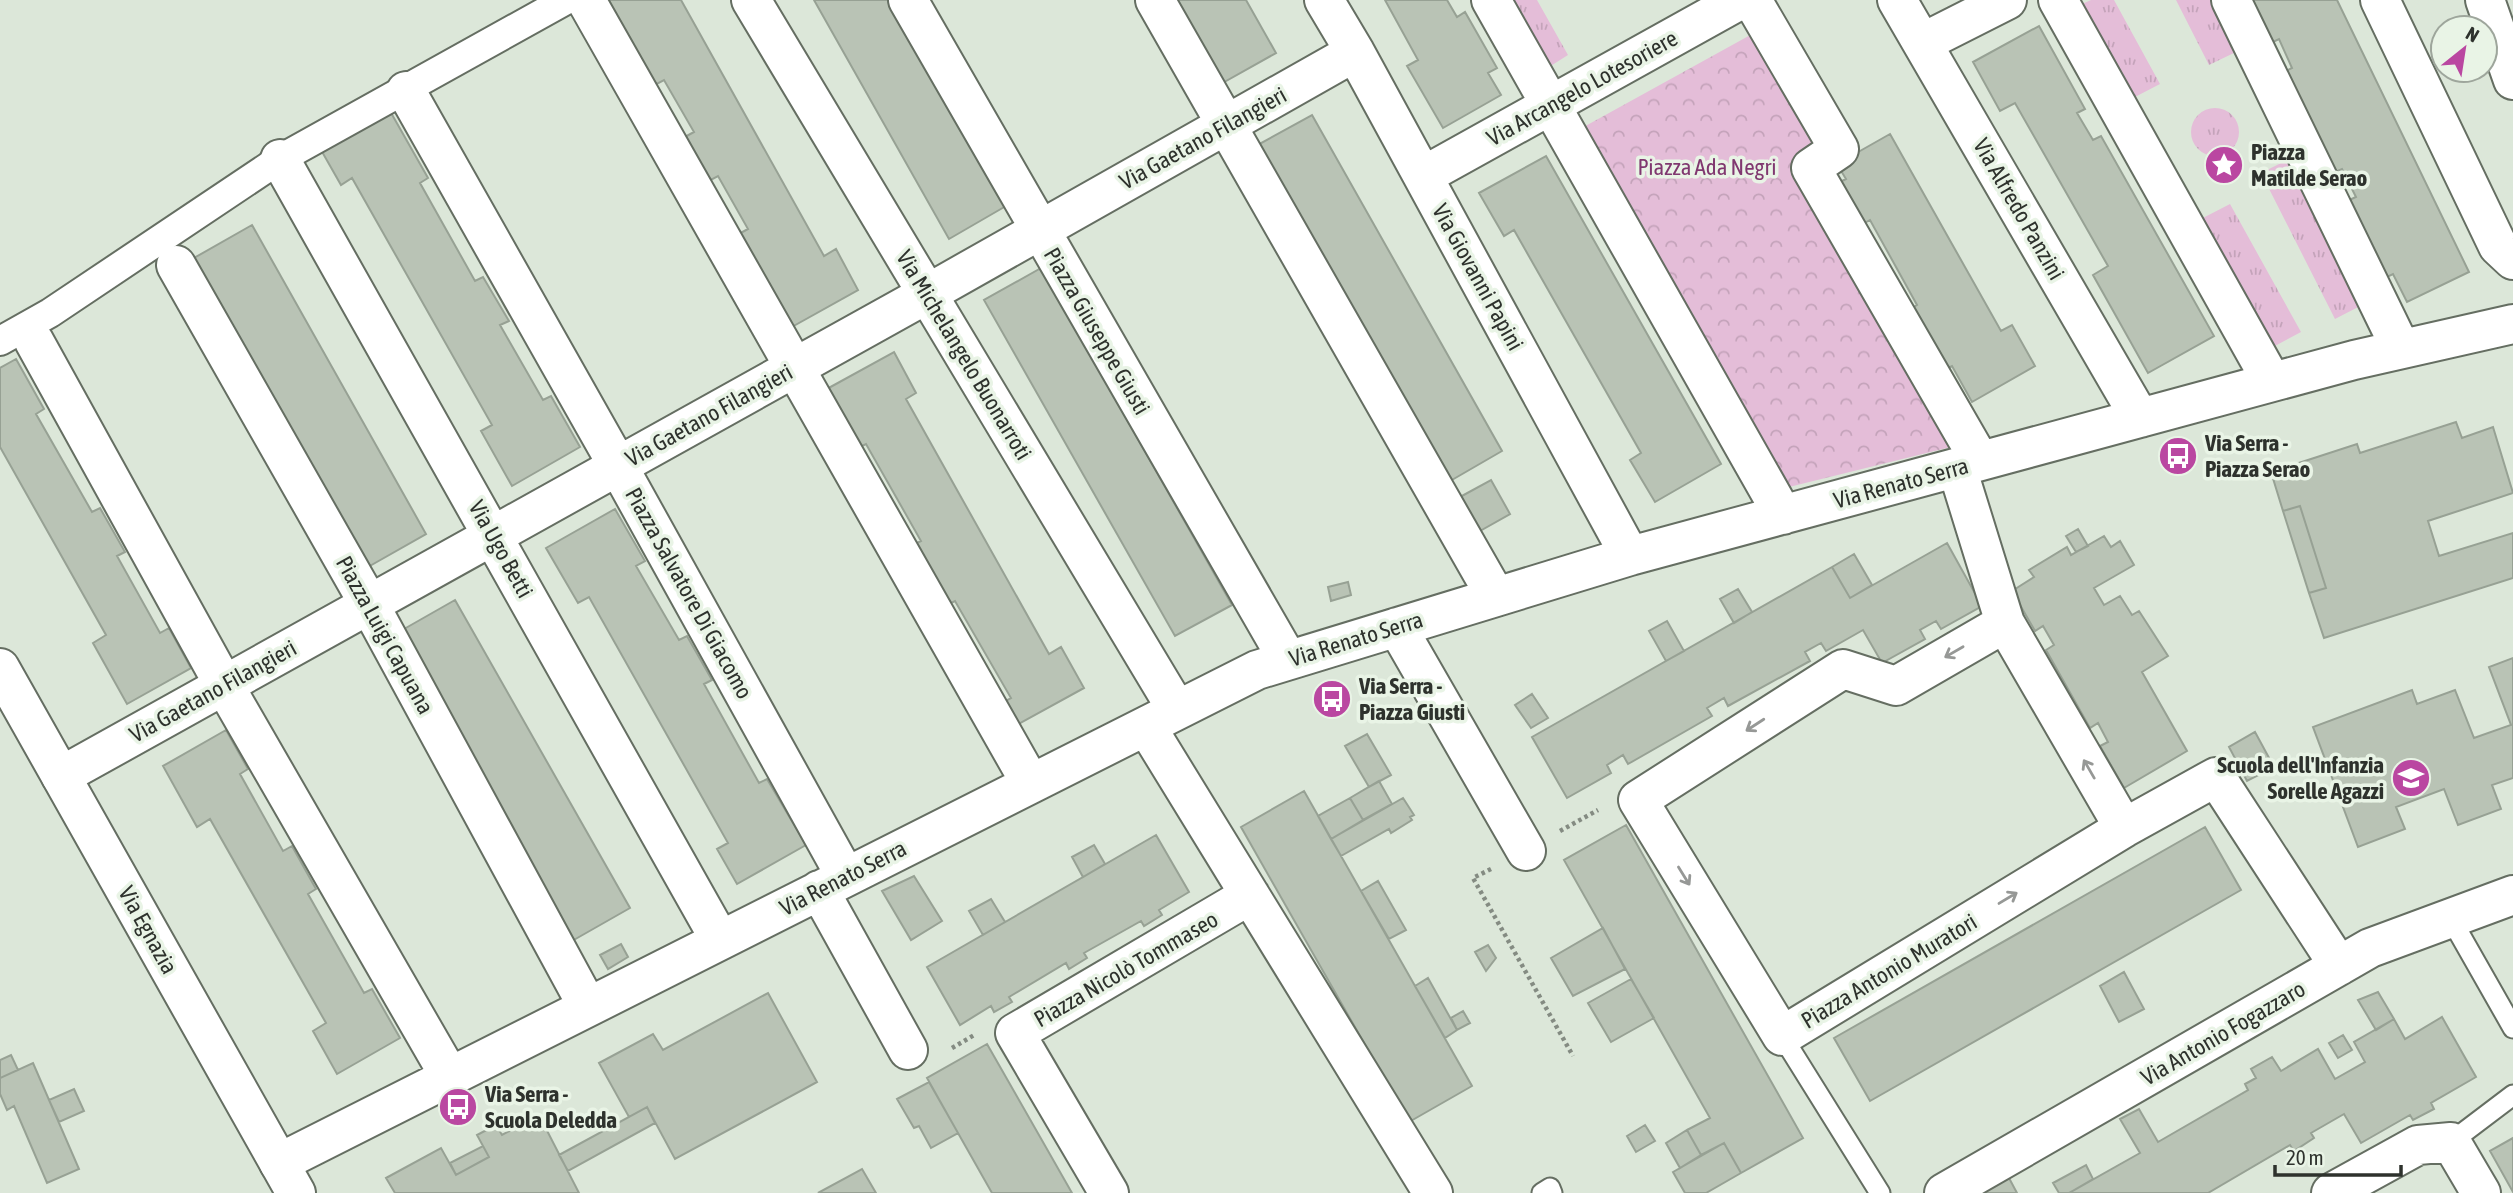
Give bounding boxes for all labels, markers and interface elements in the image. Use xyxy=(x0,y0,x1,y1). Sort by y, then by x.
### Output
north arrow xyxy=(2429,14,2499,84)
text: N xyxy=(2462,22,2483,47)
street label: Via Arcangelo Lotesoriere xyxy=(1482,25,1682,151)
street label: Via Gaetano Filangieri xyxy=(1115,81,1291,195)
street label: Via Alfredo Panzini xyxy=(1968,134,2070,284)
place label: Piazza Matilde Serao xyxy=(2251,139,2368,191)
place icon: Piazza Matilde Serao xyxy=(2203,144,2245,186)
park label: Piazza Ada Negri xyxy=(1637,154,1777,180)
street label: Via Giovanni Papini xyxy=(1427,199,1529,355)
street label: Piazza Giuseppe Giusti xyxy=(1039,243,1155,419)
street label: Via Michelangelo Buonarroti xyxy=(891,246,1037,464)
street label: Via Gaetano Filangieri xyxy=(621,358,797,472)
place label: Via Serra - Piazza Serao xyxy=(2204,430,2311,482)
bus stop icon: Via Serra - Piazza Serao xyxy=(2157,435,2199,477)
street label: Via Renato Serra xyxy=(1831,453,1971,513)
street label: Piazza Salvatore Di Giacomo xyxy=(620,483,758,703)
street label: Via Ugo Betti xyxy=(464,496,538,602)
street label: Piazza Luigi Capuana xyxy=(331,552,439,718)
street label: Via Renato Serra xyxy=(1286,606,1426,672)
street label: Via Gaetano Filangieri xyxy=(125,634,301,748)
one-way arrow xyxy=(1945,645,1965,659)
place label: Via Serra - Piazza Giusti xyxy=(1358,673,1465,725)
bus stop icon: Via Serra - Piazza Giusti xyxy=(1311,678,1353,720)
one-way arrow xyxy=(1746,719,1766,733)
place label: Scuola dell'Infanzia Sorelle Agazzi xyxy=(2217,752,2384,804)
school or university icon: Scuola dell'Infanzia Sorelle Agazzi xyxy=(2390,757,2432,799)
one-way arrow xyxy=(2082,759,2096,779)
street label: Via Renato Serra xyxy=(775,835,911,921)
one-way arrow xyxy=(1677,865,1691,885)
street label: Via Egnazia xyxy=(113,882,183,978)
one-way arrow xyxy=(1998,891,2017,906)
street label: Piazza Nicolò Tommaseo xyxy=(1030,906,1222,1032)
street label: Piazza Antonio Muratori xyxy=(1797,908,1981,1034)
street label: Via Antonio Fogazzaro xyxy=(2136,975,2310,1091)
place label: Via Serra - Scuola Deledda xyxy=(484,1081,617,1133)
bus stop icon: Via Serra - Scuola Deledda xyxy=(437,1086,479,1128)
scale bar xyxy=(2275,1134,2401,1178)
text: 20 m xyxy=(2286,1145,2324,1169)

